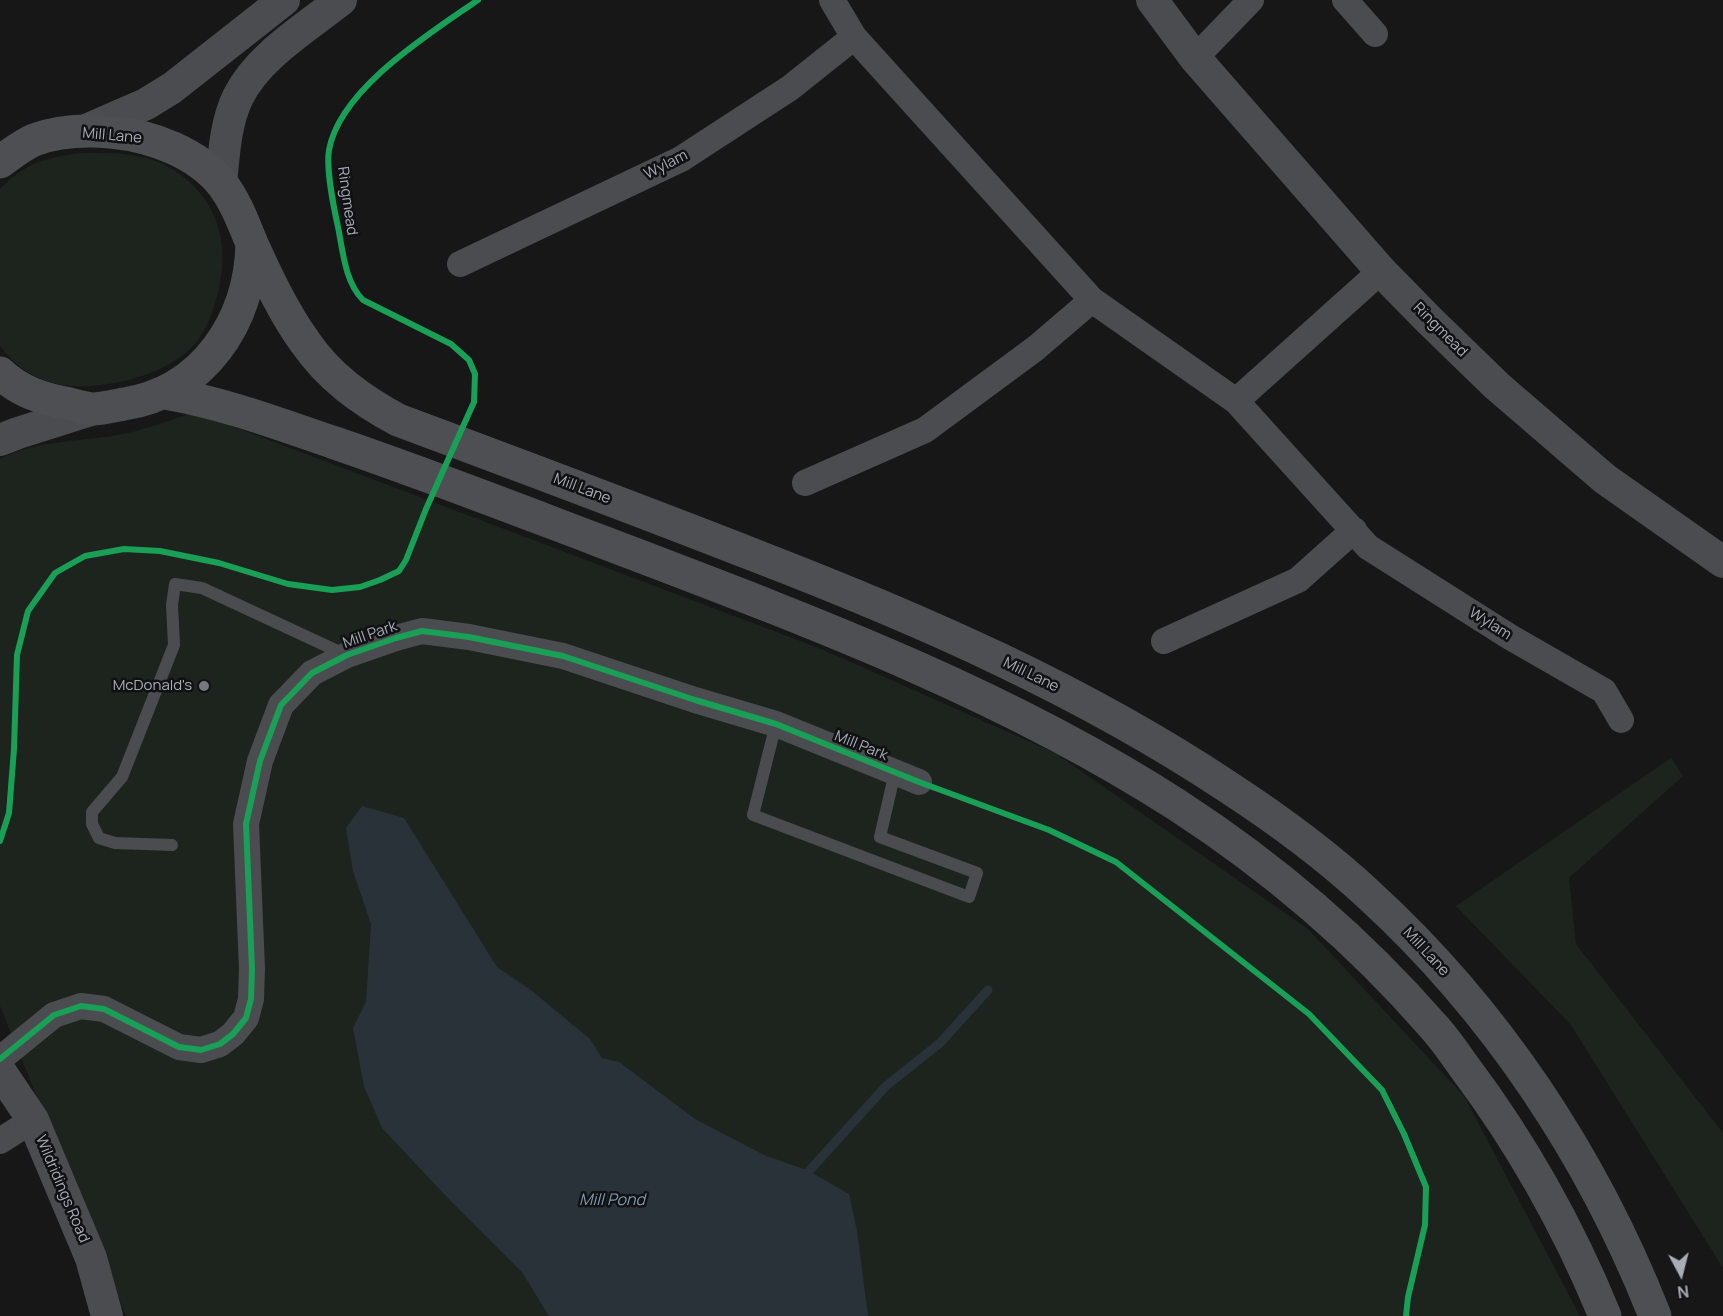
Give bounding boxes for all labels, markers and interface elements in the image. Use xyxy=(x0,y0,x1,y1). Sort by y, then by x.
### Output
street label: Mill Lane xyxy=(81,124,143,148)
street label: Wylam xyxy=(641,146,691,184)
street label: Ringmead xyxy=(333,165,361,237)
street label: Ringmead xyxy=(1409,299,1471,361)
street label: Mill Lane xyxy=(551,470,613,508)
street label: Wylam xyxy=(1466,604,1514,644)
street label: Mill Park xyxy=(341,617,399,653)
street label: Mill Lane xyxy=(1000,654,1062,696)
place label: McDonald's xyxy=(113,677,192,695)
marker: McDonald's xyxy=(197,679,211,693)
street label: Mill Park xyxy=(832,727,890,765)
street label: Mill Lane xyxy=(1399,924,1453,980)
street label: Wildridings Road xyxy=(31,1132,93,1246)
water label: Mill Pond xyxy=(579,1191,645,1211)
north arrow xyxy=(1651,1244,1711,1304)
text: N xyxy=(1676,1280,1690,1303)

